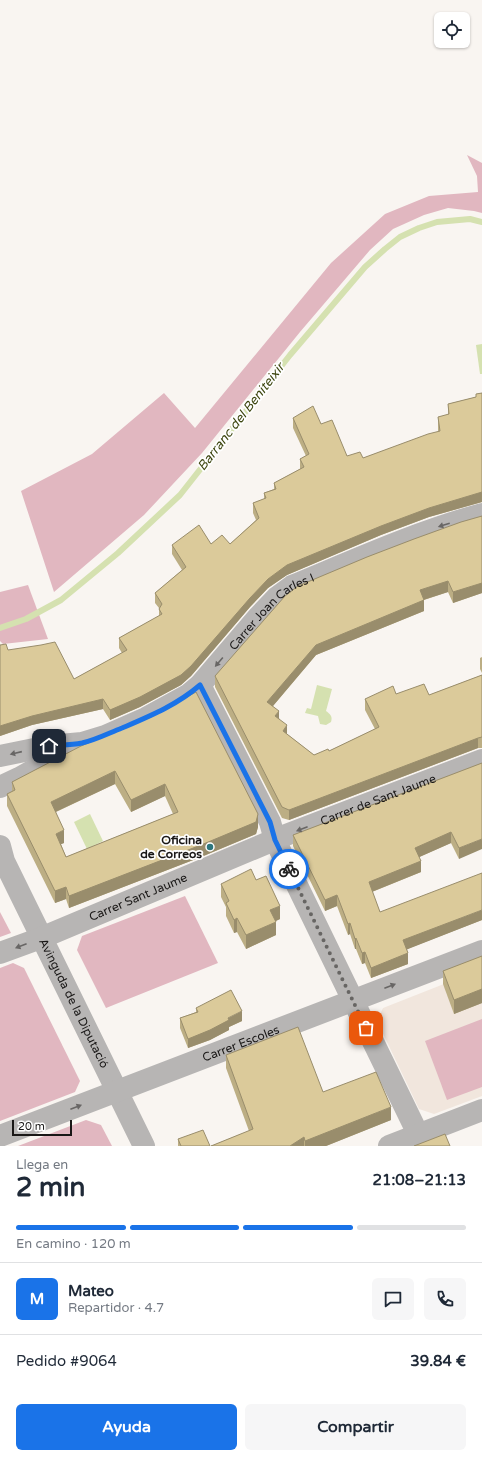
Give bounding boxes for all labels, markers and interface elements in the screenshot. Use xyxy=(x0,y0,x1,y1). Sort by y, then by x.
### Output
map controls xyxy=(434,12,470,48)
button: locate xyxy=(434,12,470,48)
water label: Barranc del Beniteixir xyxy=(194,358,289,474)
one-way arrow xyxy=(438,522,450,528)
street label: Carrer Joan Carles I xyxy=(226,571,316,653)
one-way arrow xyxy=(215,657,224,668)
pin xyxy=(32,729,66,763)
icon: home xyxy=(38,735,60,757)
one-way arrow xyxy=(10,750,22,756)
street label: Carrer de Sant Jaume xyxy=(318,771,438,828)
one-way arrow xyxy=(295,827,307,833)
place label: Oficina de Correos xyxy=(140,833,202,861)
marker: Oficina de Correos xyxy=(205,842,215,852)
courier xyxy=(269,849,309,889)
icon: bike xyxy=(278,858,300,880)
street label: Carrer Sant Jaume xyxy=(87,870,189,924)
street label: Avinguda de la Diputació xyxy=(36,936,112,1070)
one-way arrow xyxy=(14,943,26,949)
one-way arrow xyxy=(384,983,396,989)
pin xyxy=(349,1011,383,1045)
icon: bag xyxy=(355,1017,377,1039)
street label: Carrer Escoles xyxy=(200,1022,282,1065)
one-way arrow xyxy=(70,1104,81,1110)
scale bar xyxy=(12,1118,72,1137)
text: 20 m xyxy=(18,1120,45,1133)
text: Llega en xyxy=(16,1157,68,1173)
text: 21:08–21:13 xyxy=(373,1171,466,1189)
text: 2 min xyxy=(16,1172,85,1203)
text: En camino · 120 m xyxy=(16,1236,131,1252)
button: chat xyxy=(372,1278,414,1320)
button: phone xyxy=(424,1278,466,1320)
text: Mateo xyxy=(68,1282,114,1300)
text: M xyxy=(30,1290,44,1308)
text: Repartidor · 4.7 xyxy=(68,1300,164,1316)
text: Pedido #9064 xyxy=(16,1352,117,1370)
text: 39.84 € xyxy=(410,1352,466,1370)
button: Ayuda xyxy=(16,1404,237,1450)
button: Compartir xyxy=(245,1404,466,1450)

